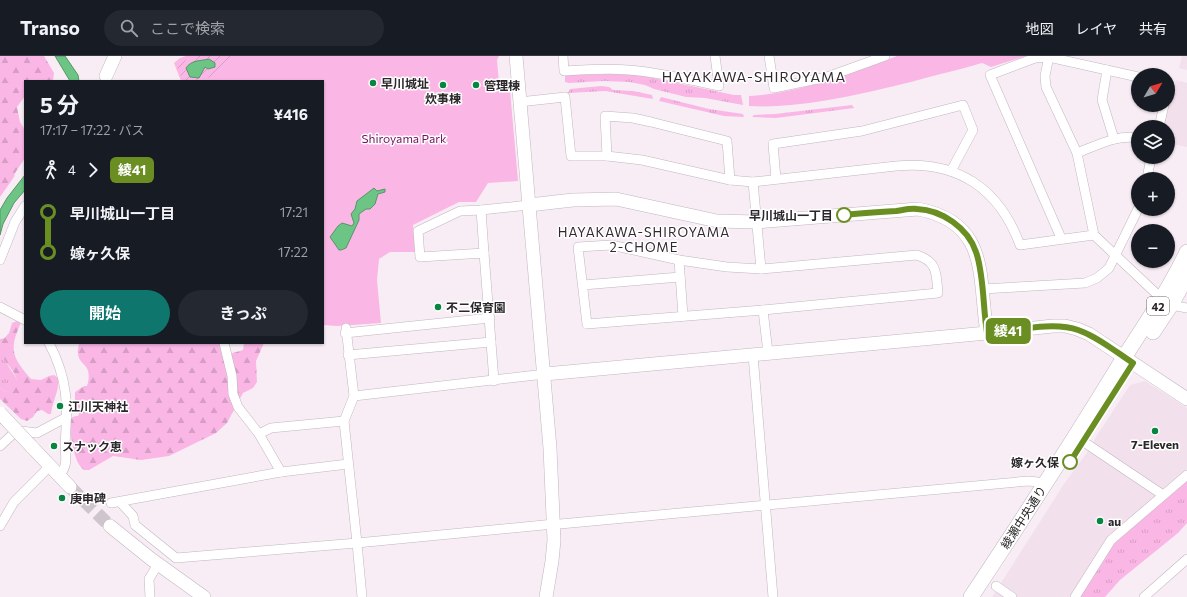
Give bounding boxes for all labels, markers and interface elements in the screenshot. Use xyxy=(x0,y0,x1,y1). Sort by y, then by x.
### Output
search box xyxy=(104,10,384,46)
text: Transo xyxy=(20,16,80,39)
icon: search xyxy=(118,17,140,39)
text: ここで検索 xyxy=(150,19,225,37)
text: 地図 xyxy=(1025,20,1053,37)
text: レイヤ xyxy=(1075,20,1117,37)
text: 共有 xyxy=(1139,20,1167,37)
district label: HAYAKAWA-SHIROYAMA xyxy=(662,68,846,85)
north arrow xyxy=(1131,68,1175,112)
map controls xyxy=(1131,68,1175,268)
place label: 早川城址 xyxy=(381,76,429,90)
marker: 早川城址 xyxy=(368,78,378,88)
place label: 管理棟 xyxy=(484,78,520,92)
marker: 炊事棟 xyxy=(438,80,448,90)
marker: 管理棟 xyxy=(471,80,481,90)
text: 5 分 xyxy=(40,91,79,118)
place label: 炊事棟 xyxy=(425,91,461,105)
text: ¥416 xyxy=(273,105,308,123)
button: layers xyxy=(1131,120,1175,164)
text: 17:17 – 17:22 · バス xyxy=(40,122,145,138)
park label: Shiroyama Park xyxy=(361,131,447,145)
icon: walk xyxy=(40,159,62,181)
icon: forward xyxy=(82,159,104,181)
text: 綾41 xyxy=(118,161,146,178)
text: 4 xyxy=(68,162,76,178)
button: + xyxy=(1131,172,1175,216)
text: 早川城山一丁目 xyxy=(70,204,175,222)
text: 17:21 xyxy=(280,204,308,220)
marker: 早川城山一丁目 xyxy=(836,207,852,223)
place label: 早川城山一丁目 xyxy=(749,208,833,222)
district label: HAYAKAWA-SHIROYAMA 2-CHOME xyxy=(558,224,730,255)
button: − xyxy=(1131,224,1175,268)
text: 嫁ヶ久保 xyxy=(70,244,130,262)
text: 17:22 xyxy=(278,244,308,260)
button: 開始 xyxy=(40,290,170,336)
button: きっぷ xyxy=(178,290,308,336)
road number: 42 xyxy=(1147,297,1169,315)
place label: 不二保育園 xyxy=(446,300,506,314)
marker: 不二保育園 xyxy=(433,302,443,312)
line badge: 綾41 xyxy=(985,318,1031,344)
text: 綾41 xyxy=(994,322,1022,339)
place label: 江川天神社 xyxy=(68,399,128,413)
marker: 江川天神社 xyxy=(55,401,65,411)
marker: 7-Eleven xyxy=(1150,426,1160,436)
place label: 7-Eleven xyxy=(1131,437,1179,451)
place label: スナック恵 xyxy=(62,439,122,453)
marker: スナック恵 xyxy=(49,441,59,451)
marker: 嫁ヶ久保 xyxy=(1062,454,1078,470)
place label: 嫁ヶ久保 xyxy=(1011,455,1059,469)
street label: 綾瀬中央通り xyxy=(998,483,1048,551)
place label: 庚申碑 xyxy=(70,491,106,505)
marker: 庚申碑 xyxy=(57,493,67,503)
place label: au xyxy=(1108,514,1121,528)
marker: au xyxy=(1095,516,1105,526)

